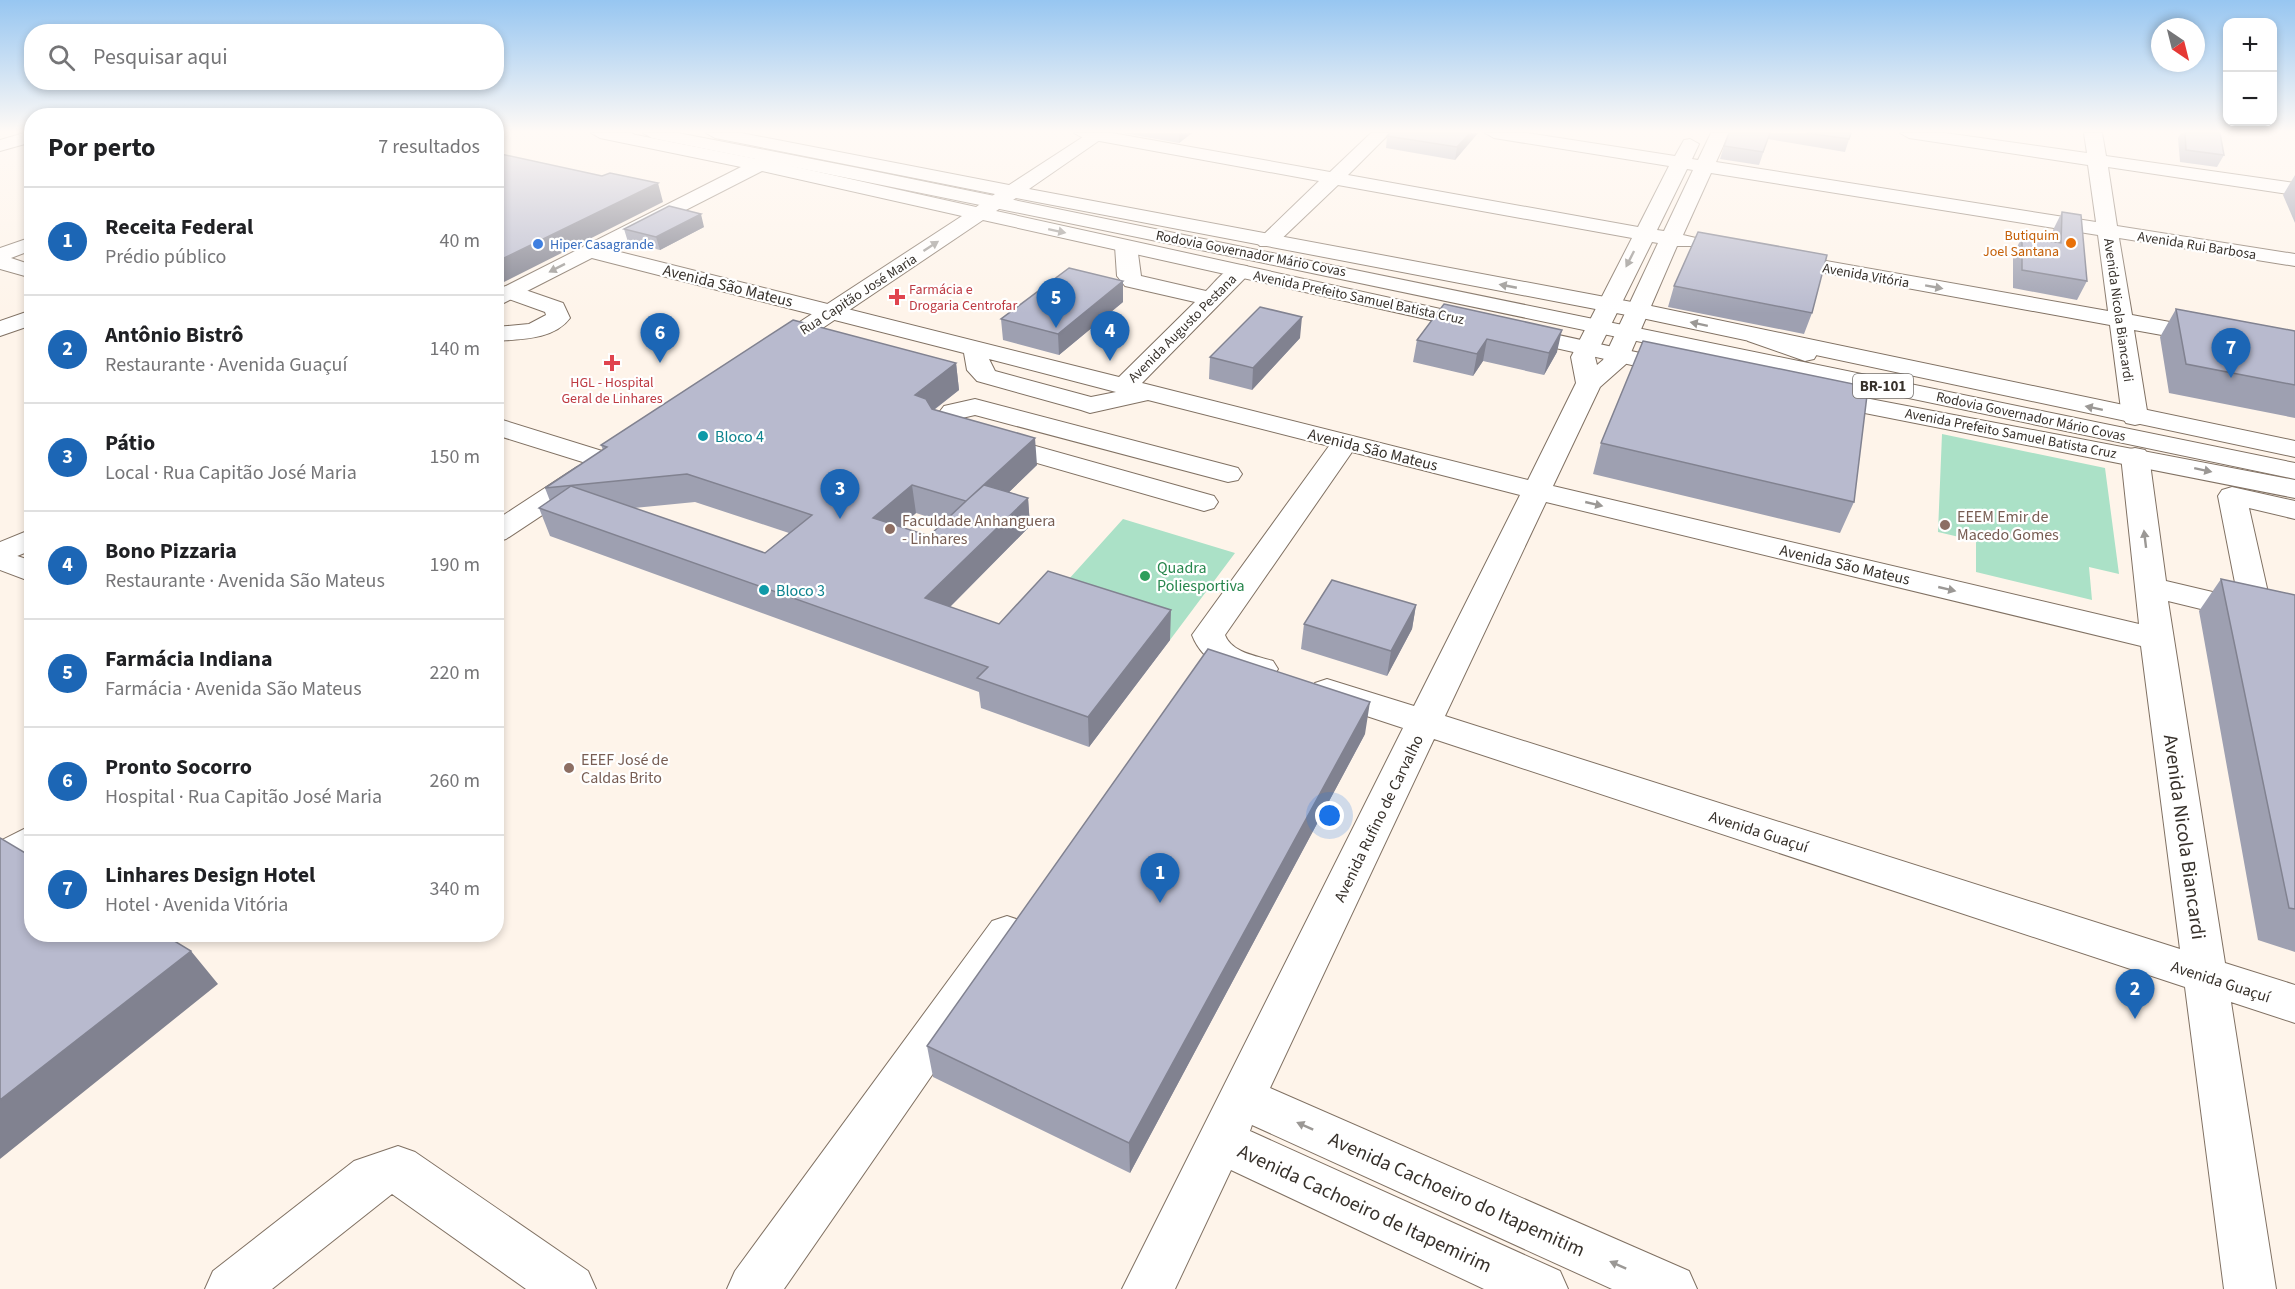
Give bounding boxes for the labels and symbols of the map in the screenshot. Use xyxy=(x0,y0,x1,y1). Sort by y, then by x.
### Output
north arrow xyxy=(2151,18,2205,72)
street label: Rodovia Governador Mário Covas xyxy=(1154,226,1348,282)
place label: Butiquim Joel Santana xyxy=(1983,226,2059,262)
one-way arrow xyxy=(1048,227,1067,236)
street label: Avenida Rui Barbosa xyxy=(2136,227,2258,265)
place label: Hiper Casagrande xyxy=(550,235,654,255)
marker: Butiquim Joel Santana xyxy=(2064,236,2078,250)
marker: Hiper Casagrande xyxy=(531,237,545,251)
street label: Avenida Nicola Biancardi xyxy=(2098,237,2138,383)
one-way arrow xyxy=(923,241,939,252)
street label: Rua Capitão José Maria xyxy=(796,249,921,340)
one-way arrow xyxy=(1625,251,1635,268)
street label: Avenida São Mateus xyxy=(660,259,795,313)
street label: Avenida Vitória xyxy=(1821,259,1911,293)
one-way arrow xyxy=(548,263,566,273)
street label: Avenida Prefeito Samuel Batista Cruz xyxy=(1252,266,1466,330)
street label: Avenida Augusto Pestana xyxy=(1124,270,1242,388)
pin: 5 xyxy=(1036,278,1076,328)
place label: Farmácia e Drogaria Centrofar xyxy=(909,280,1017,316)
one-way arrow xyxy=(1498,281,1517,290)
one-way arrow xyxy=(1925,283,1944,292)
marker: Farmácia e Drogaria Centrofar xyxy=(890,290,904,304)
pin: 4 xyxy=(1090,312,1130,361)
pin: 6 xyxy=(640,314,680,363)
one-way arrow xyxy=(1690,318,1708,328)
pin: 7 xyxy=(2212,328,2250,378)
marker: HGL - Hospital Geral de Linhares xyxy=(603,354,621,372)
place label: HGL - Hospital Geral de Linhares xyxy=(561,373,663,409)
road number: BR-101 xyxy=(1853,374,1913,398)
street label: Rodovia Governador Mário Covas xyxy=(1934,387,2128,447)
one-way arrow xyxy=(2084,403,2103,412)
street label: Avenida Prefeito Samuel Batista Cruz xyxy=(1903,404,2118,464)
street label: Avenida São Mateus xyxy=(1305,423,1440,477)
place label: Bloco 4 xyxy=(715,426,764,448)
marker: Bloco 4 xyxy=(696,429,710,443)
one-way arrow xyxy=(2194,466,2213,475)
pin: 3 xyxy=(820,470,860,519)
one-way arrow xyxy=(1584,500,1603,510)
place label: EEEM Emir de Macedo Gomes xyxy=(1957,506,2059,546)
place label: Faculdade Anhanguera - Linhares xyxy=(902,510,1055,550)
marker: EEEM Emir de Macedo Gomes xyxy=(1938,518,1952,532)
marker: Faculdade Anhanguera - Linhares xyxy=(883,522,897,536)
one-way arrow xyxy=(2140,529,2149,548)
street label: Avenida São Mateus xyxy=(1777,539,1912,591)
place label: Quadra Poliesportiva xyxy=(1157,557,1245,597)
marker: Quadra Poliesportiva xyxy=(1138,569,1152,583)
place label: Bloco 3 xyxy=(776,580,825,602)
marker: Bloco 3 xyxy=(757,583,771,597)
one-way arrow xyxy=(1938,584,1956,594)
street label: Avenida Rufino de Carvalho xyxy=(1329,731,1429,906)
street label: Avenida Nicola Biancardi xyxy=(2156,733,2212,942)
place label: EEEF José de Caldas Brito xyxy=(581,749,668,789)
marker: EEEF José de Caldas Brito xyxy=(562,761,576,775)
your location xyxy=(1315,801,1344,830)
street label: Avenida Guaçuí xyxy=(1706,806,1812,859)
pin: 1 xyxy=(1140,854,1180,903)
street label: Avenida Guaçuí xyxy=(2168,956,2274,1009)
pin: 2 xyxy=(2116,970,2154,1019)
one-way arrow xyxy=(1296,1121,1314,1131)
street label: Avenida Cachoeiro do Itapemitim xyxy=(1324,1126,1589,1264)
street label: Avenida Cachoeiro de Itapemirim xyxy=(1233,1138,1496,1280)
one-way arrow xyxy=(1608,1260,1626,1270)

